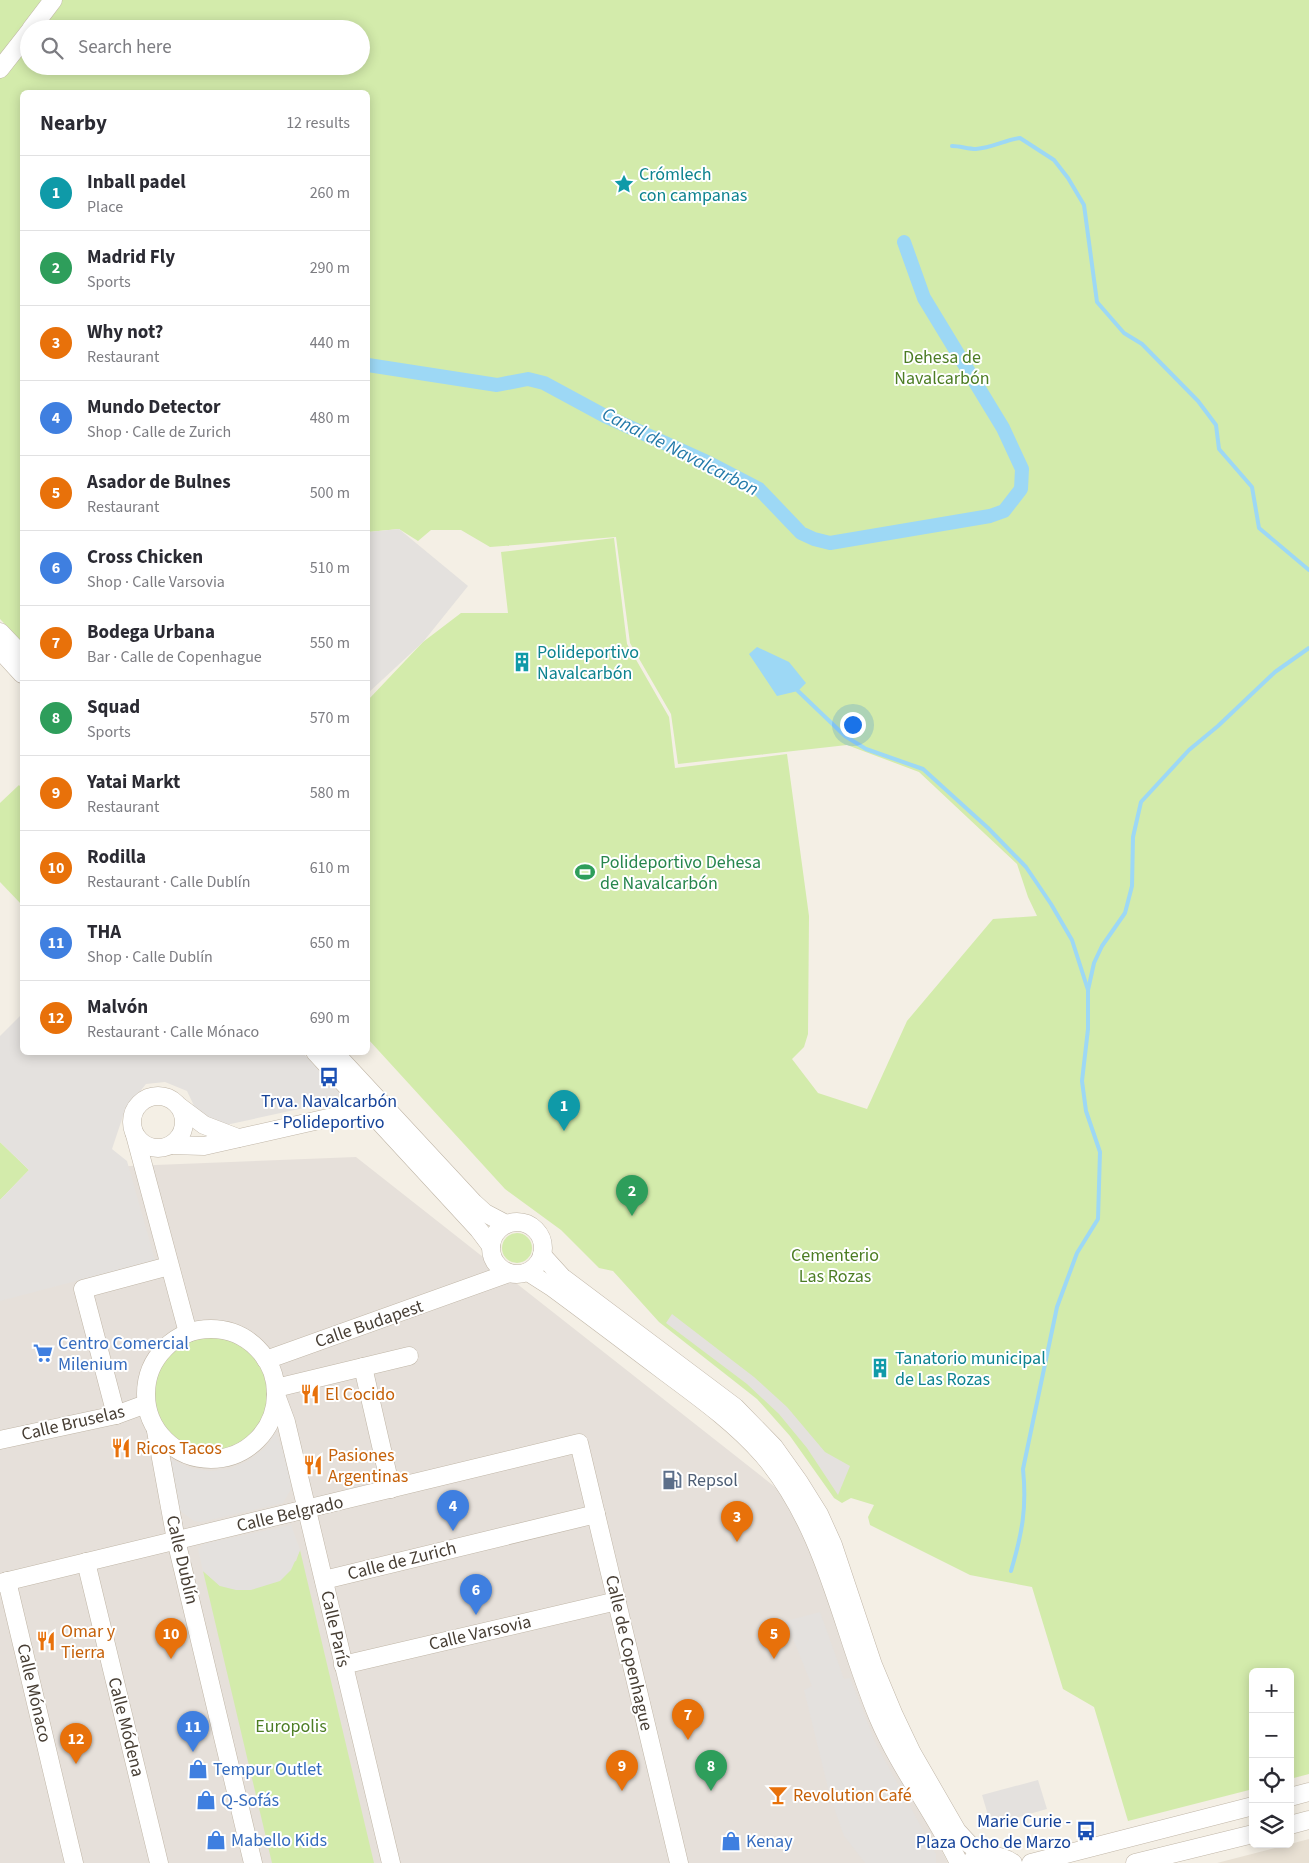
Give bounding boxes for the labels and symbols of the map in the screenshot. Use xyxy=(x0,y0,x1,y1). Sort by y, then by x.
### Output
place label: Crómlech con campanas xyxy=(639,162,747,208)
place icon: Crómlech con campanas xyxy=(613,173,635,195)
park label: Dehesa de Navalcarbón xyxy=(894,345,990,391)
water label: Canal de Navalcarbon xyxy=(597,401,763,503)
place label: Polideportivo Navalcarbón xyxy=(537,640,639,686)
building icon: Polideportivo Navalcarbón xyxy=(511,651,533,673)
your location xyxy=(840,712,866,738)
place label: Polideportivo Dehesa de Navalcarbón xyxy=(600,850,761,896)
sports icon: Polideportivo Dehesa de Navalcarbón xyxy=(574,861,596,883)
bus stop icon: Trva. Navalcarbón - Polideportivo xyxy=(318,1066,340,1088)
place label: Trva. Navalcarbón - Polideportivo xyxy=(261,1089,397,1135)
pin: 1 xyxy=(548,1090,580,1131)
pin: 2 xyxy=(616,1175,648,1216)
park label: Cementerio Las Rozas xyxy=(791,1243,879,1289)
street label: Calle Budapest xyxy=(312,1294,426,1354)
place label: Centro Comercial Milenium xyxy=(58,1331,189,1377)
supermarket icon: Centro Comercial Milenium xyxy=(32,1342,54,1364)
place label: Tanatorio municipal de Las Rozas xyxy=(895,1346,1046,1392)
building icon: Tanatorio municipal de Las Rozas xyxy=(869,1357,891,1379)
place label: El Cocido xyxy=(325,1382,395,1407)
restaurant icon: El Cocido xyxy=(299,1383,321,1405)
street label: Calle Bruselas xyxy=(19,1399,127,1447)
place label: Ricos Tacos xyxy=(136,1436,222,1461)
restaurant icon: Ricos Tacos xyxy=(110,1437,132,1459)
place label: Pasiones Argentinas xyxy=(328,1443,408,1489)
restaurant icon: Pasiones Argentinas xyxy=(302,1454,324,1476)
place label: Repsol xyxy=(687,1468,738,1493)
fuel station icon: Repsol xyxy=(661,1469,683,1491)
street label: Calle Belgrado xyxy=(234,1490,346,1538)
pin: 4 xyxy=(437,1490,469,1531)
pin: 3 xyxy=(721,1501,753,1542)
street label: Calle Dublín xyxy=(160,1513,204,1607)
street label: Calle de Zurich xyxy=(345,1535,459,1587)
street label: Calle de Copenhague xyxy=(599,1573,659,1733)
pin: 6 xyxy=(460,1574,492,1615)
street label: Calle París xyxy=(314,1588,356,1670)
street label: Calle Varsovia xyxy=(426,1609,534,1657)
pin: 10 xyxy=(155,1618,187,1659)
pin: 5 xyxy=(758,1618,790,1659)
place label: Omar y Tierra xyxy=(61,1619,116,1665)
restaurant icon: Omar y Tierra xyxy=(35,1630,57,1652)
street label: Calle Mónaco xyxy=(11,1641,57,1745)
street label: Calle Módena xyxy=(102,1675,150,1779)
pin: 7 xyxy=(672,1699,704,1740)
pin: 11 xyxy=(177,1711,209,1752)
park label: Europolis xyxy=(255,1714,327,1739)
pin: 12 xyxy=(60,1723,92,1764)
pin: 9 xyxy=(606,1750,638,1791)
pin: 8 xyxy=(695,1750,727,1791)
place label: Tempur Outlet xyxy=(213,1757,322,1782)
shop icon: Tempur Outlet xyxy=(187,1758,209,1780)
place label: Revolution Café xyxy=(793,1783,912,1808)
bar icon: Revolution Café xyxy=(767,1784,789,1806)
place label: Q-Sofás xyxy=(221,1788,279,1813)
shop icon: Q-Sofás xyxy=(195,1789,217,1811)
place label: Marie Curie - Plaza Ocho de Marzo xyxy=(916,1809,1071,1855)
bus stop icon: Marie Curie - Plaza Ocho de Marzo xyxy=(1075,1820,1097,1842)
place label: Mabello Kids xyxy=(231,1828,327,1853)
shop icon: Mabello Kids xyxy=(205,1829,227,1851)
place label: Kenay xyxy=(746,1829,793,1854)
shop icon: Kenay xyxy=(720,1830,742,1852)

